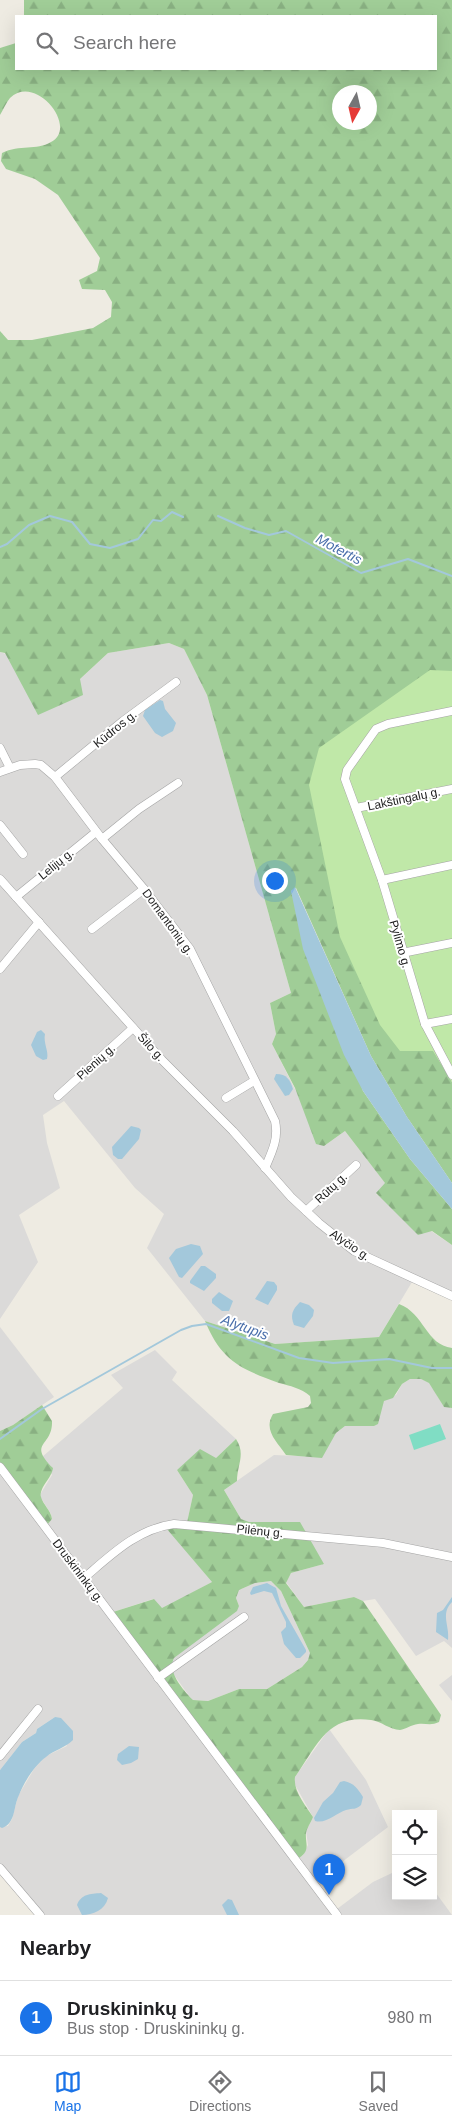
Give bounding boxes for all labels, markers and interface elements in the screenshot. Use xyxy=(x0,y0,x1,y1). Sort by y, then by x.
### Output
search box xyxy=(15,15,437,70)
icon: search xyxy=(33,29,61,57)
text: Search here xyxy=(73,32,177,53)
north arrow xyxy=(332,85,377,130)
water label: Motertis xyxy=(313,530,365,568)
street label: Kūdros g. xyxy=(91,707,139,751)
street label: Lakštingalų g. xyxy=(366,784,442,814)
street label: Lelijų g. xyxy=(36,846,76,882)
your location xyxy=(262,868,288,894)
street label: Domantonių g. xyxy=(139,886,197,958)
street label: Pylimo g. xyxy=(386,918,414,970)
street label: Šilo g. xyxy=(135,1029,168,1064)
street label: Pienių g. xyxy=(74,1041,118,1083)
street label: Rūtų g. xyxy=(312,1170,350,1206)
street label: Alyčio g. xyxy=(327,1227,373,1263)
water label: Alytupis xyxy=(218,1311,271,1343)
street label: Pilėnų g. xyxy=(236,1522,284,1540)
street label: Druskininkų g. xyxy=(50,1536,106,1606)
map controls xyxy=(392,1810,437,1900)
button: locate xyxy=(392,1810,437,1855)
pin: 1 xyxy=(313,1854,345,1895)
button: layers xyxy=(392,1855,437,1900)
text: Nearby xyxy=(20,1936,91,1959)
text: Druskininkų g. xyxy=(67,1998,199,2019)
text: 1 xyxy=(32,2009,40,2026)
text: 980 m xyxy=(388,2009,432,2026)
text: Bus stop · Druskininkų g. xyxy=(67,2020,245,2037)
tab: Map xyxy=(54,2068,82,2114)
tab: Directions xyxy=(189,2068,251,2114)
tab: Saved xyxy=(359,2068,398,2114)

